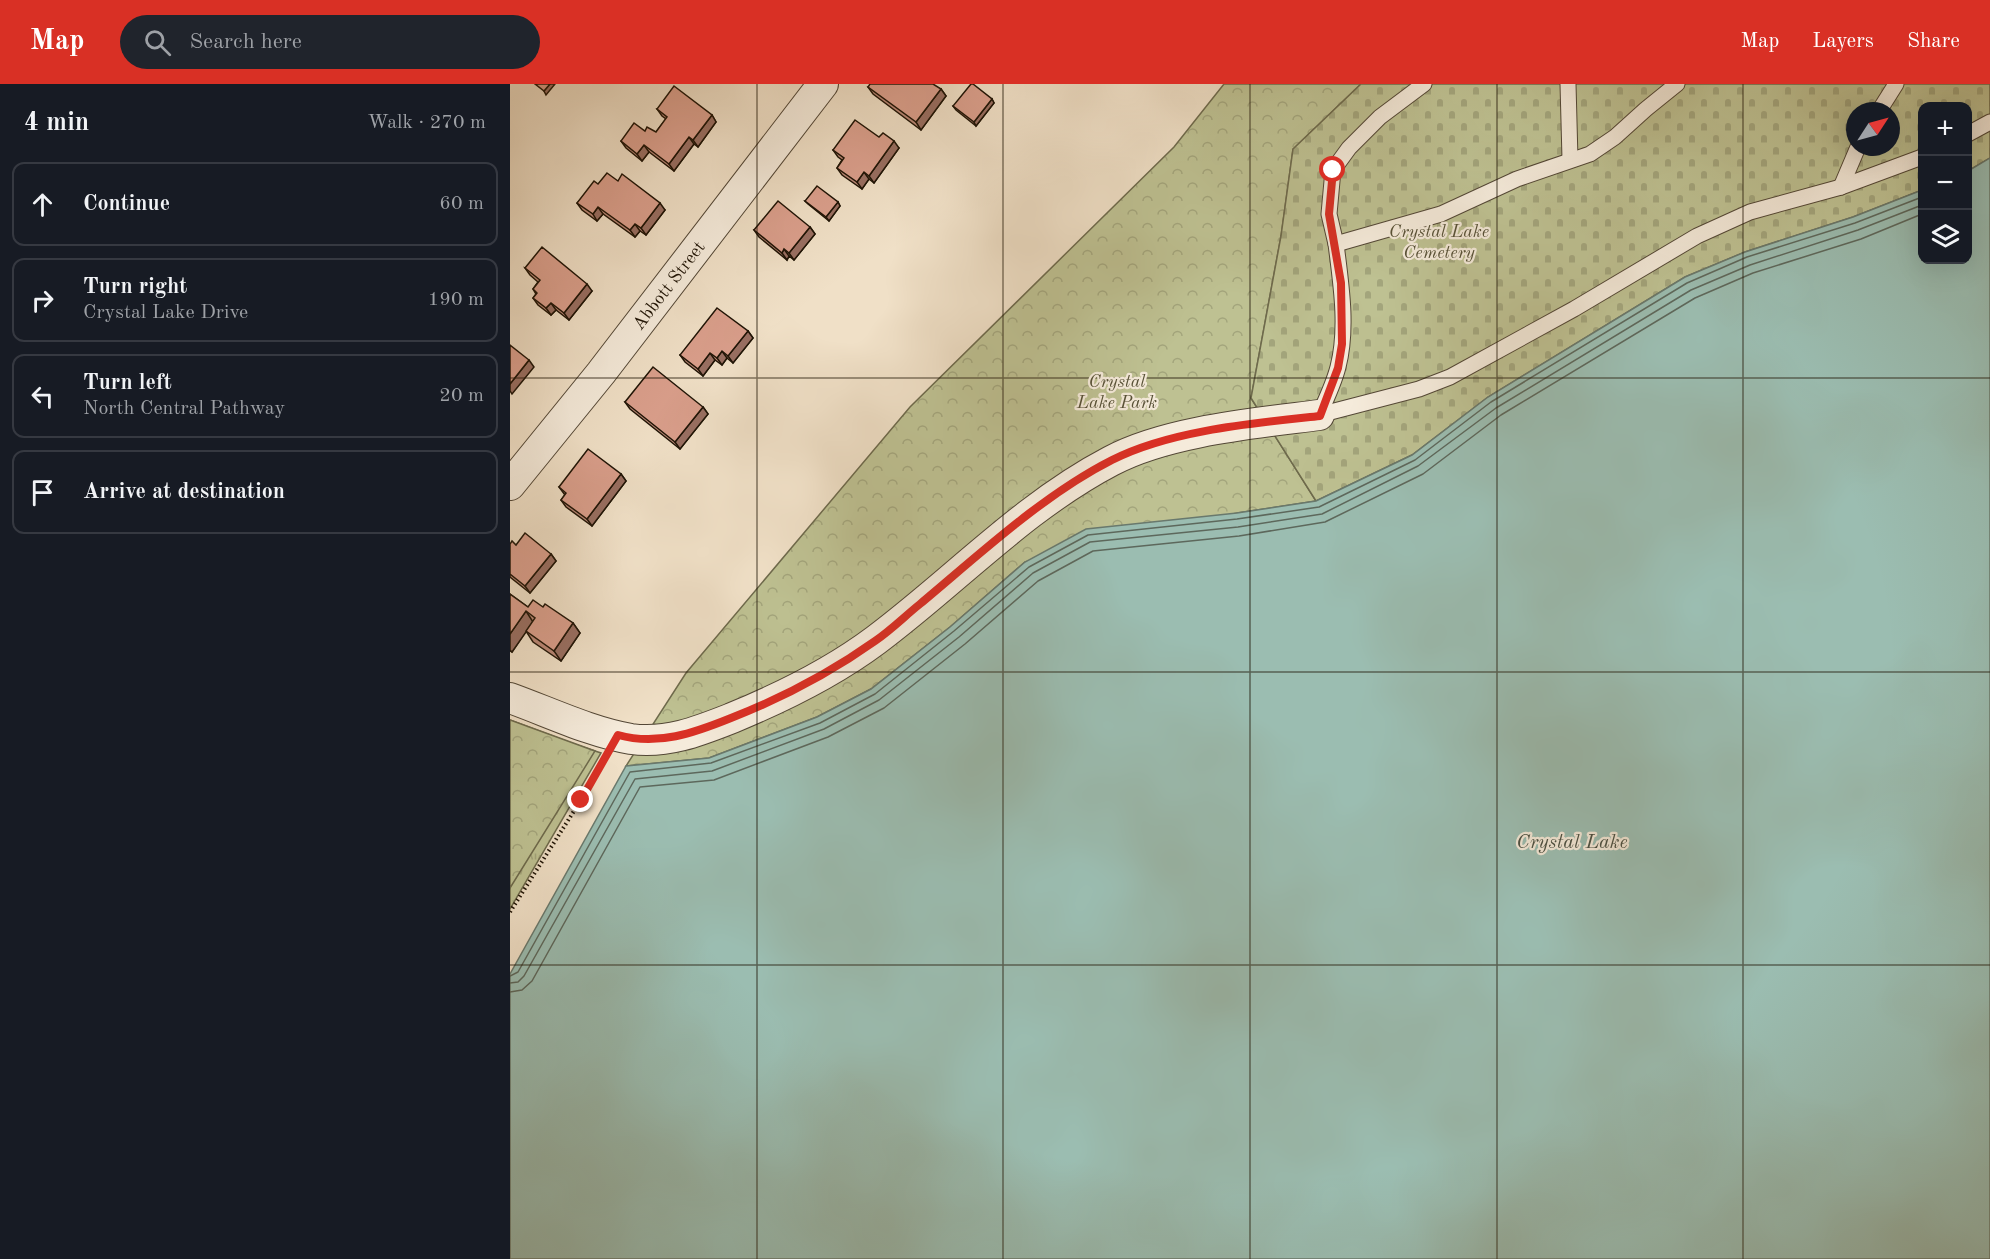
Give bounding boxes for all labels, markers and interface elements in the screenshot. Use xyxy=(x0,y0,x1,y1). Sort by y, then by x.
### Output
search box xyxy=(120,15,540,69)
icon: search xyxy=(141,26,174,59)
text: Map xyxy=(30,28,84,56)
text: Search here xyxy=(189,31,302,53)
text: Map xyxy=(1740,31,1779,52)
text: Layers xyxy=(1812,31,1874,52)
text: Share xyxy=(1907,31,1960,52)
north arrow xyxy=(1846,102,1900,156)
map controls xyxy=(1918,102,1972,264)
button: + xyxy=(1918,102,1972,156)
text: 4 min xyxy=(24,110,89,136)
text: Walk · 270 m xyxy=(367,113,486,133)
route start xyxy=(1319,156,1345,182)
button: − xyxy=(1918,156,1972,210)
icon: ahead xyxy=(26,188,59,221)
text: Continue xyxy=(83,193,170,215)
text: 60 m xyxy=(439,194,484,214)
button: layers xyxy=(1918,210,1972,264)
park label: Crystal Lake Cemetery xyxy=(1389,223,1489,262)
street label: Abbott Street xyxy=(630,238,709,334)
text: Turn right xyxy=(83,276,187,298)
icon: right xyxy=(26,284,59,317)
text: 190 m xyxy=(428,290,484,310)
text: Crystal Lake Drive xyxy=(83,303,248,323)
text: Turn left xyxy=(83,372,172,394)
park label: Crystal Lake Park xyxy=(1076,373,1157,412)
icon: left xyxy=(26,380,59,413)
text: 20 m xyxy=(439,386,484,406)
text: North Central Pathway xyxy=(83,399,285,419)
icon: arrive xyxy=(26,476,59,509)
text: Arrive at destination xyxy=(83,481,285,503)
route end xyxy=(567,786,593,812)
water label: Crystal Lake xyxy=(1516,833,1628,853)

